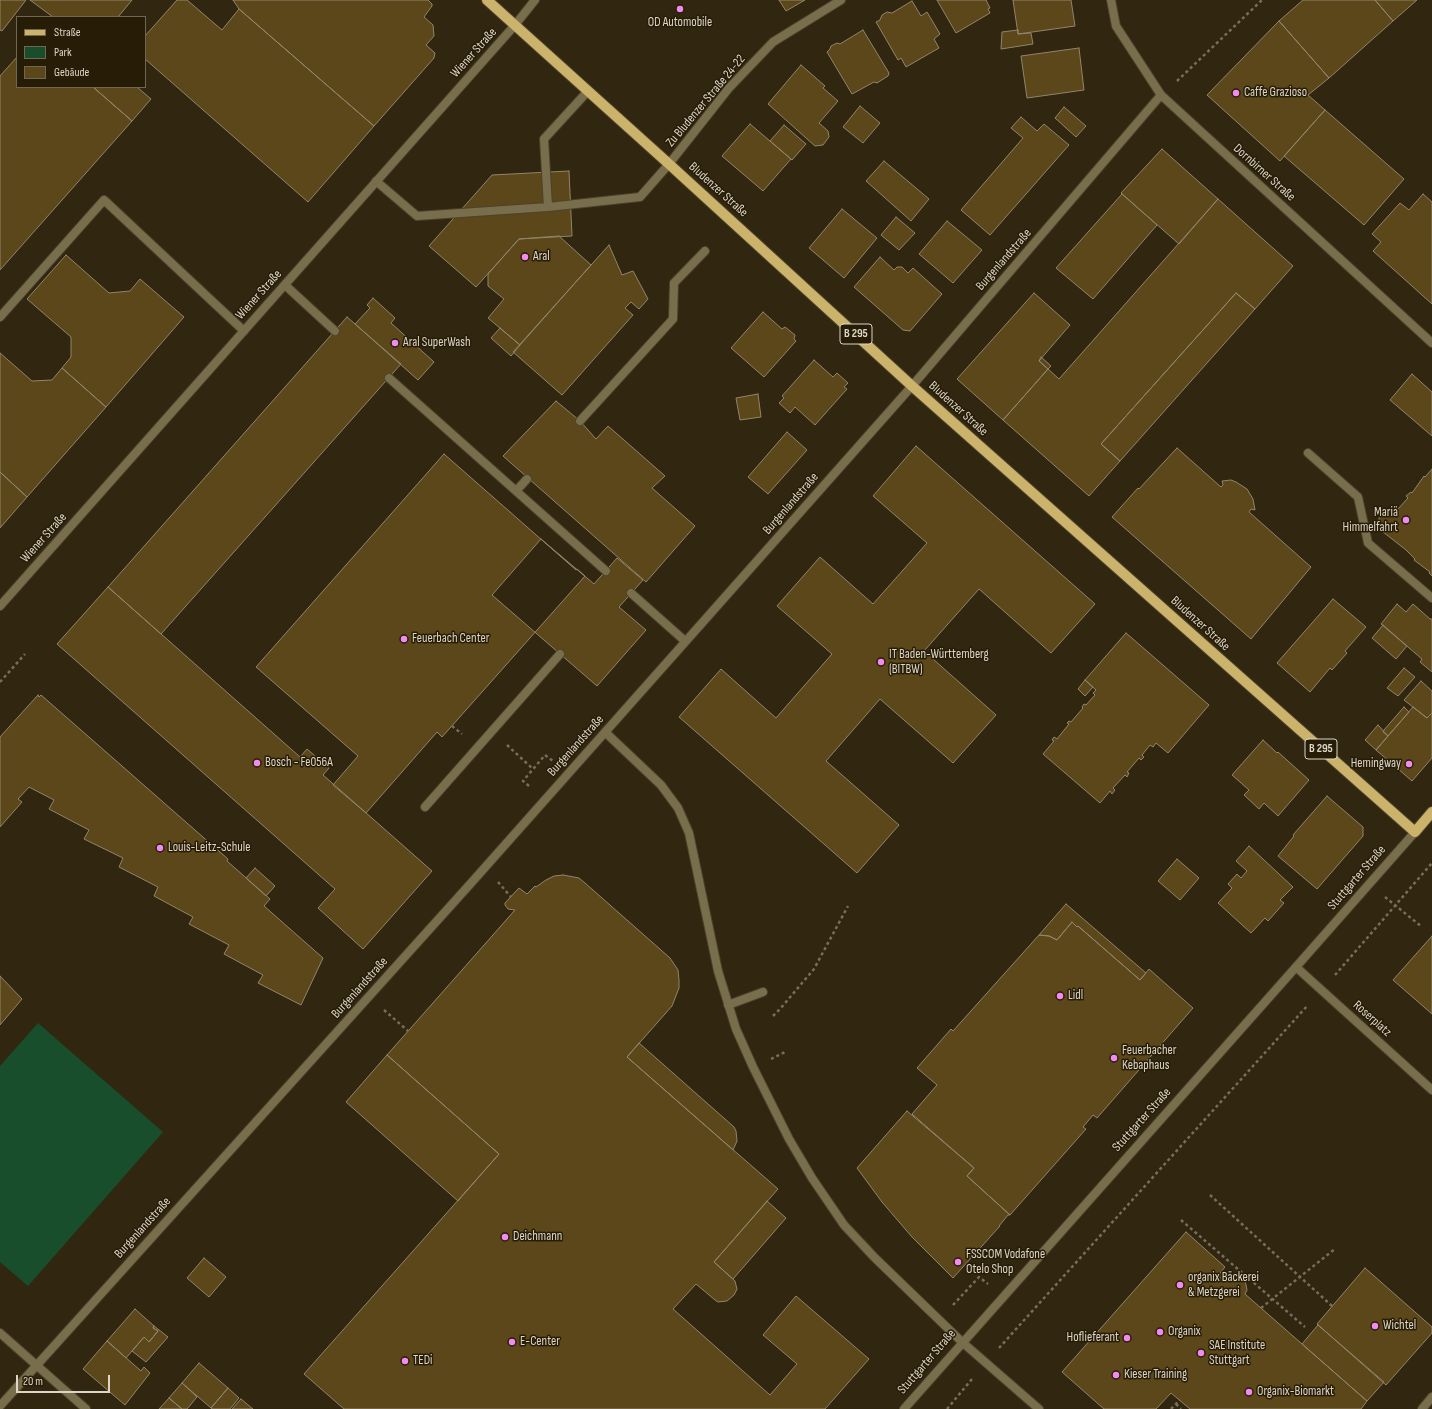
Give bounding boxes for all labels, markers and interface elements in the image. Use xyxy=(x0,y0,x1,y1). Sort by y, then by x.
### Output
marker: OD Automobile xyxy=(675,4,685,14)
place label: OD Automobile xyxy=(648,15,712,31)
legend xyxy=(16,16,146,88)
text: Straße xyxy=(54,25,81,40)
street label: Wiener Straße xyxy=(448,25,500,81)
text: Park xyxy=(54,45,72,60)
street label: Zu Bludenzer Straße 24-22 xyxy=(663,52,749,150)
text: Gebäude xyxy=(54,65,89,80)
place label: Caffe Grazioso xyxy=(1244,85,1307,101)
marker: Caffe Grazioso xyxy=(1231,88,1241,98)
street label: Dornbirner Straße xyxy=(1230,141,1298,205)
street label: Bludenzer Straße xyxy=(685,159,751,221)
street label: Burgenlandstraße xyxy=(973,226,1035,294)
place label: Aral xyxy=(533,249,550,265)
marker: Aral xyxy=(520,252,530,262)
street label: Wiener Straße xyxy=(233,267,285,323)
road number: B 295 xyxy=(840,324,872,344)
place label: Aral SuperWash xyxy=(403,335,471,351)
marker: Aral SuperWash xyxy=(390,338,400,348)
street label: Bludenzer Straße xyxy=(925,378,991,440)
street label: Burgenlandstraße xyxy=(760,470,822,538)
place label: Mariä Himmelfahrt xyxy=(1343,505,1398,536)
street label: Wiener Straße xyxy=(18,510,70,566)
marker: Mariä Himmelfahrt xyxy=(1401,515,1411,525)
street label: Bludenzer Straße xyxy=(1167,593,1233,655)
place label: Feuerbach Center xyxy=(412,631,489,647)
marker: Feuerbach Center xyxy=(399,634,409,644)
place label: IT Baden-Württemberg (BITBW) xyxy=(889,647,989,678)
marker: IT Baden-Württemberg (BITBW) xyxy=(876,657,886,667)
street label: Burgenlandstraße xyxy=(545,712,607,780)
road number: B 295 xyxy=(1305,739,1337,759)
place label: Bosch - Fe056A xyxy=(265,755,333,771)
place label: Hemingway xyxy=(1351,756,1401,772)
marker: Bosch - Fe056A xyxy=(252,758,262,768)
marker: Hemingway xyxy=(1404,759,1414,769)
place label: Louis-Leitz-Schule xyxy=(168,840,250,856)
marker: Louis-Leitz-Schule xyxy=(155,843,165,853)
street label: Stuttgarter Straße xyxy=(1325,843,1389,913)
street label: Burgenlandstraße xyxy=(329,954,391,1022)
place label: Lidl xyxy=(1068,988,1083,1004)
marker: Lidl xyxy=(1055,991,1065,1001)
street label: Roserplatz xyxy=(1350,998,1394,1040)
place label: Feuerbacher Kebaphaus xyxy=(1122,1043,1176,1074)
marker: Feuerbacher Kebaphaus xyxy=(1109,1053,1119,1063)
street label: Stuttgarter Straße xyxy=(1109,1085,1175,1155)
street label: Burgenlandstraße xyxy=(112,1194,174,1262)
place label: Deichmann xyxy=(513,1229,562,1245)
marker: Deichmann xyxy=(500,1232,510,1242)
place label: FSSCOM Vodafone Otelo Shop xyxy=(966,1247,1045,1278)
marker: FSSCOM Vodafone Otelo Shop xyxy=(953,1257,963,1267)
place label: organix Bäckerei & Metzgerei xyxy=(1188,1270,1259,1301)
marker: organix Bäckerei & Metzgerei xyxy=(1175,1280,1185,1290)
place label: Wichtel xyxy=(1383,1318,1416,1334)
marker: Wichtel xyxy=(1370,1321,1380,1331)
place label: Organix xyxy=(1168,1324,1201,1340)
street label: Stuttgarter Straße xyxy=(895,1327,959,1397)
marker: Organix xyxy=(1155,1327,1165,1337)
place label: Hoflieferant xyxy=(1067,1330,1119,1346)
marker: Hoflieferant xyxy=(1122,1333,1132,1343)
place label: E-Center xyxy=(520,1334,560,1350)
marker: E-Center xyxy=(507,1337,517,1347)
place label: SAE Institute Stuttgart xyxy=(1209,1338,1265,1369)
marker: SAE Institute Stuttgart xyxy=(1196,1348,1206,1358)
place label: TEDi xyxy=(413,1353,432,1369)
marker: TEDi xyxy=(400,1356,410,1366)
scale bar xyxy=(18,1367,112,1393)
place label: Kieser Training xyxy=(1124,1367,1187,1383)
marker: Kieser Training xyxy=(1111,1370,1121,1380)
text: 20 m xyxy=(23,1374,43,1389)
place label: Organix-Biomarkt xyxy=(1257,1384,1334,1400)
marker: Organix-Biomarkt xyxy=(1244,1387,1254,1397)

